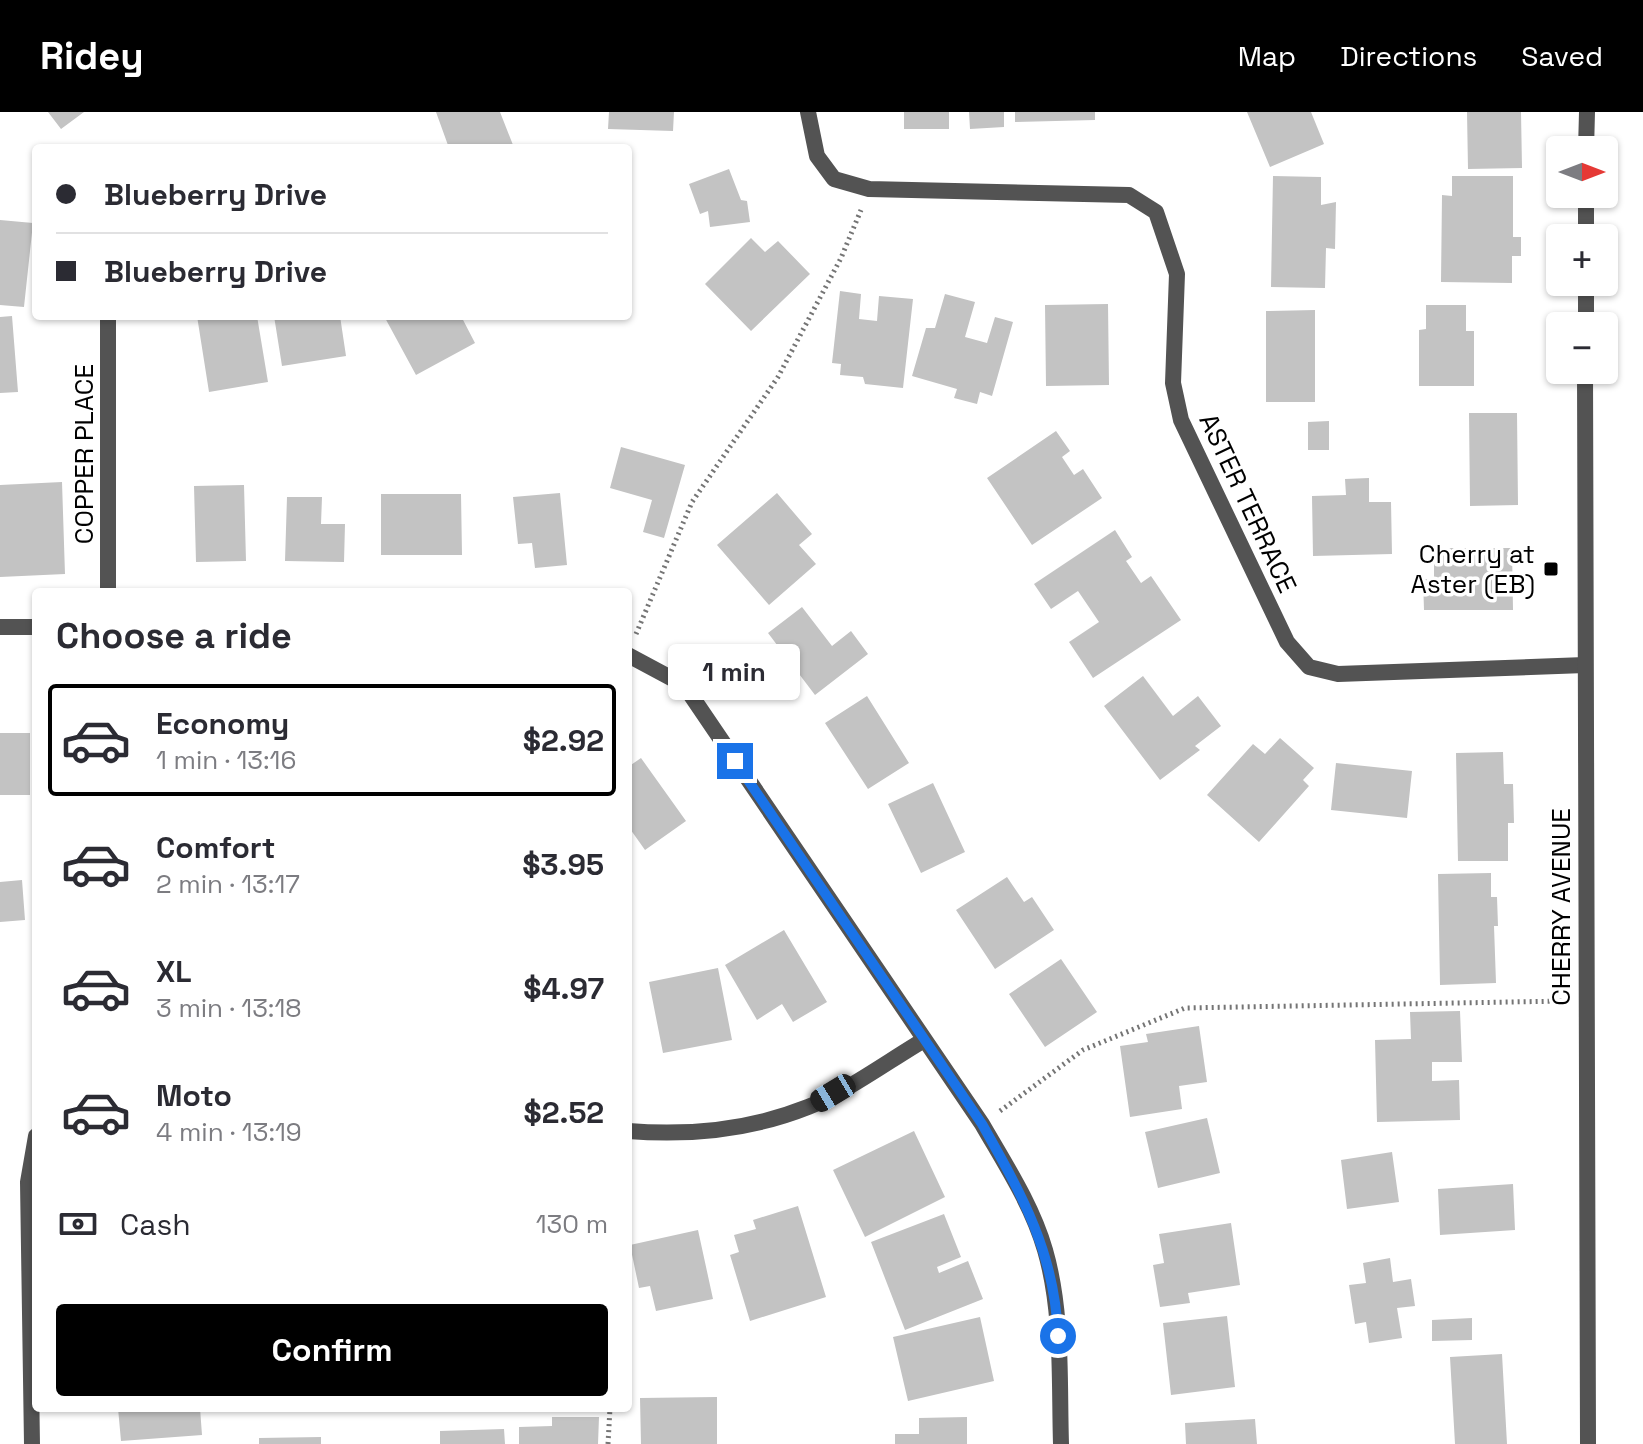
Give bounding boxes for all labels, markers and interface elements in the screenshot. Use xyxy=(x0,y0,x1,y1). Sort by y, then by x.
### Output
text: Ridey xyxy=(40,32,144,80)
text: Map xyxy=(1238,38,1296,74)
text: Directions xyxy=(1340,38,1477,74)
text: Saved xyxy=(1521,38,1603,74)
north arrow xyxy=(1546,136,1618,208)
map controls xyxy=(1546,136,1618,384)
text: Blueberry Drive xyxy=(104,175,327,214)
button: + xyxy=(1546,224,1618,296)
text: Blueberry Drive xyxy=(104,252,327,291)
button: − xyxy=(1546,312,1618,384)
street label: COPPER PLACE xyxy=(67,364,101,544)
street label: ASTER TERRACE xyxy=(1192,408,1304,598)
place label: Cherry at Aster (EB) xyxy=(1411,537,1535,601)
marker: Cherry at Aster (EB) xyxy=(1542,560,1560,578)
text: Choose a ride xyxy=(56,613,292,659)
callout: 1 min xyxy=(669,645,801,701)
text: 1 min xyxy=(702,655,766,689)
icon: car xyxy=(60,704,132,776)
text: Economy xyxy=(156,704,289,743)
text: $2.92 xyxy=(523,721,604,760)
text: 1 min · 13:16 xyxy=(156,743,296,777)
route end xyxy=(717,743,753,779)
street label: CHERRY AVENUE xyxy=(1544,808,1578,1006)
icon: car xyxy=(60,828,132,900)
text: Comfort xyxy=(156,828,275,867)
text: $3.95 xyxy=(522,845,604,884)
text: 2 min · 13:17 xyxy=(156,867,300,901)
icon: car xyxy=(60,952,132,1024)
text: XL xyxy=(156,952,192,991)
text: $4.97 xyxy=(523,969,604,1008)
text: 3 min · 13:18 xyxy=(156,991,302,1025)
car xyxy=(806,1070,860,1116)
icon: car xyxy=(60,1076,132,1148)
text: Moto xyxy=(156,1076,232,1115)
text: $2.52 xyxy=(523,1093,604,1132)
text: 4 min · 13:19 xyxy=(156,1115,302,1149)
icon: cash xyxy=(56,1202,100,1246)
text: Cash xyxy=(120,1205,191,1244)
text: 130 m xyxy=(536,1207,608,1241)
button: Confirm xyxy=(56,1304,608,1396)
route start xyxy=(1040,1318,1076,1354)

